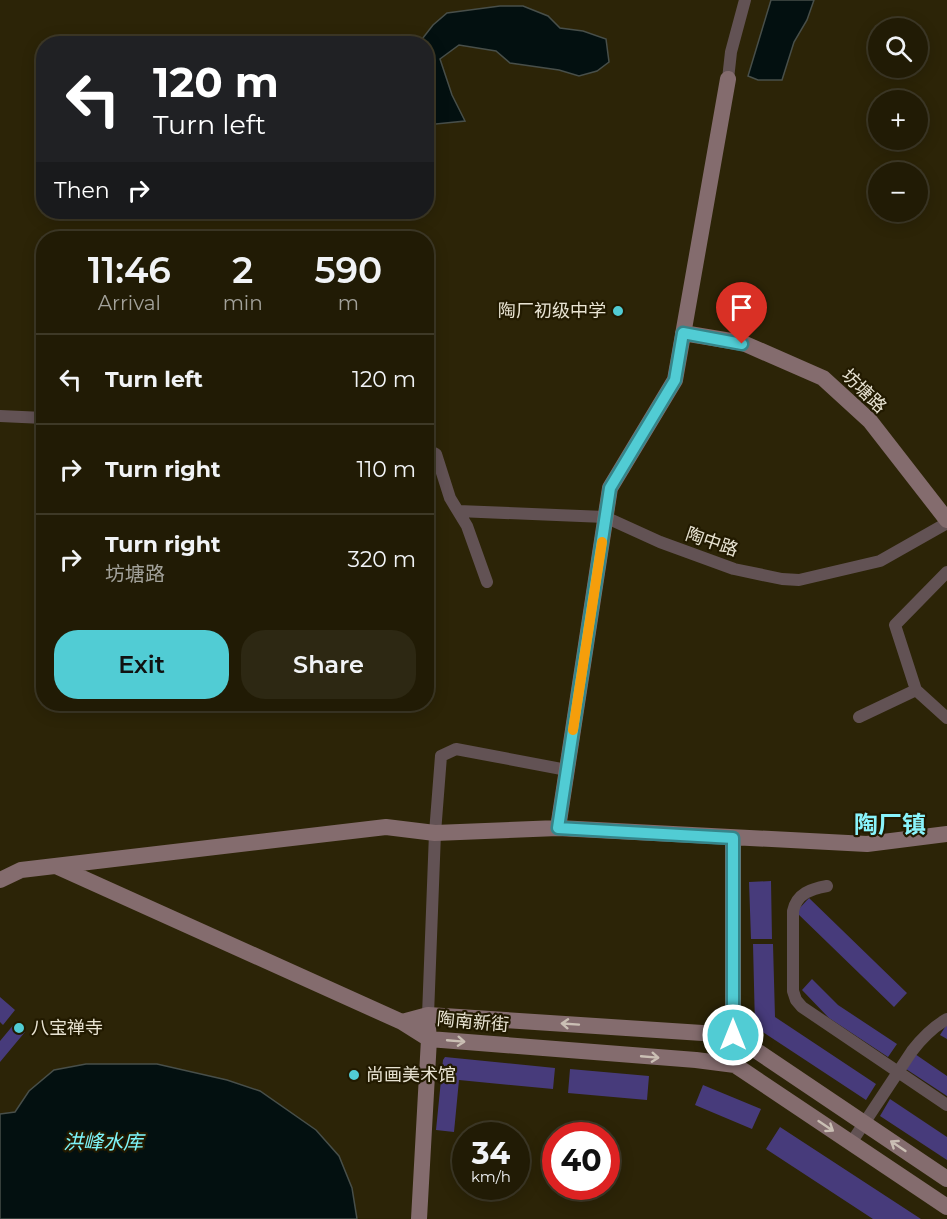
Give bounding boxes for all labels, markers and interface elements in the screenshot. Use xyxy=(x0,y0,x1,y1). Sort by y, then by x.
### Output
map controls xyxy=(868,18,928,222)
button: search xyxy=(868,18,928,78)
text: 120 m xyxy=(153,56,279,108)
icon: left xyxy=(54,60,132,138)
button: + xyxy=(868,90,928,150)
text: Turn left xyxy=(153,108,266,141)
button: − xyxy=(868,162,928,222)
icon: right xyxy=(122,174,155,207)
text: Then xyxy=(54,177,110,204)
text: 11:46 xyxy=(88,248,171,292)
text: 2 xyxy=(232,248,253,292)
text: 590 xyxy=(314,248,382,292)
pin xyxy=(716,282,767,344)
text: Arrival xyxy=(98,291,161,315)
text: min xyxy=(223,291,263,315)
text: m xyxy=(338,291,359,315)
icon: arrive xyxy=(725,291,758,324)
place label: 陶厂初级中学 xyxy=(498,300,606,322)
marker: 陶厂初级中学 xyxy=(611,304,625,318)
icon: left xyxy=(54,363,87,396)
street label: 坊塘路 xyxy=(837,364,891,418)
text: Turn left xyxy=(105,366,203,393)
text: 120 m xyxy=(352,366,416,393)
icon: right xyxy=(54,453,87,486)
text: Turn right xyxy=(105,456,220,483)
text: 110 m xyxy=(356,456,416,483)
street label: 陶中路 xyxy=(683,523,741,561)
text: Turn right xyxy=(105,531,220,558)
icon: right xyxy=(54,543,87,576)
text: 320 m xyxy=(348,546,416,573)
text: 坊塘路 xyxy=(105,562,165,586)
button: Exit xyxy=(54,630,229,699)
button: Share xyxy=(241,630,416,699)
district label: 陶厂镇 xyxy=(854,810,926,839)
position arrow xyxy=(701,1003,765,1067)
street label: 陶南新街 xyxy=(436,1008,510,1036)
place label: 八宝禅寺 xyxy=(31,1017,103,1039)
one-way arrow xyxy=(560,1019,580,1030)
marker: 八宝禅寺 xyxy=(12,1021,26,1035)
one-way arrow xyxy=(445,1036,465,1047)
one-way arrow xyxy=(640,1052,660,1063)
place label: 尚画美术馆 xyxy=(366,1064,456,1086)
marker: 尚画美术馆 xyxy=(347,1068,361,1082)
one-way arrow xyxy=(817,1120,834,1132)
speed limit sign: 40 xyxy=(542,1122,620,1200)
water label: 洪峰水库 xyxy=(63,1130,146,1154)
text: 34 xyxy=(472,1135,510,1172)
one-way arrow xyxy=(890,1140,907,1153)
text: km/h xyxy=(471,1167,511,1186)

